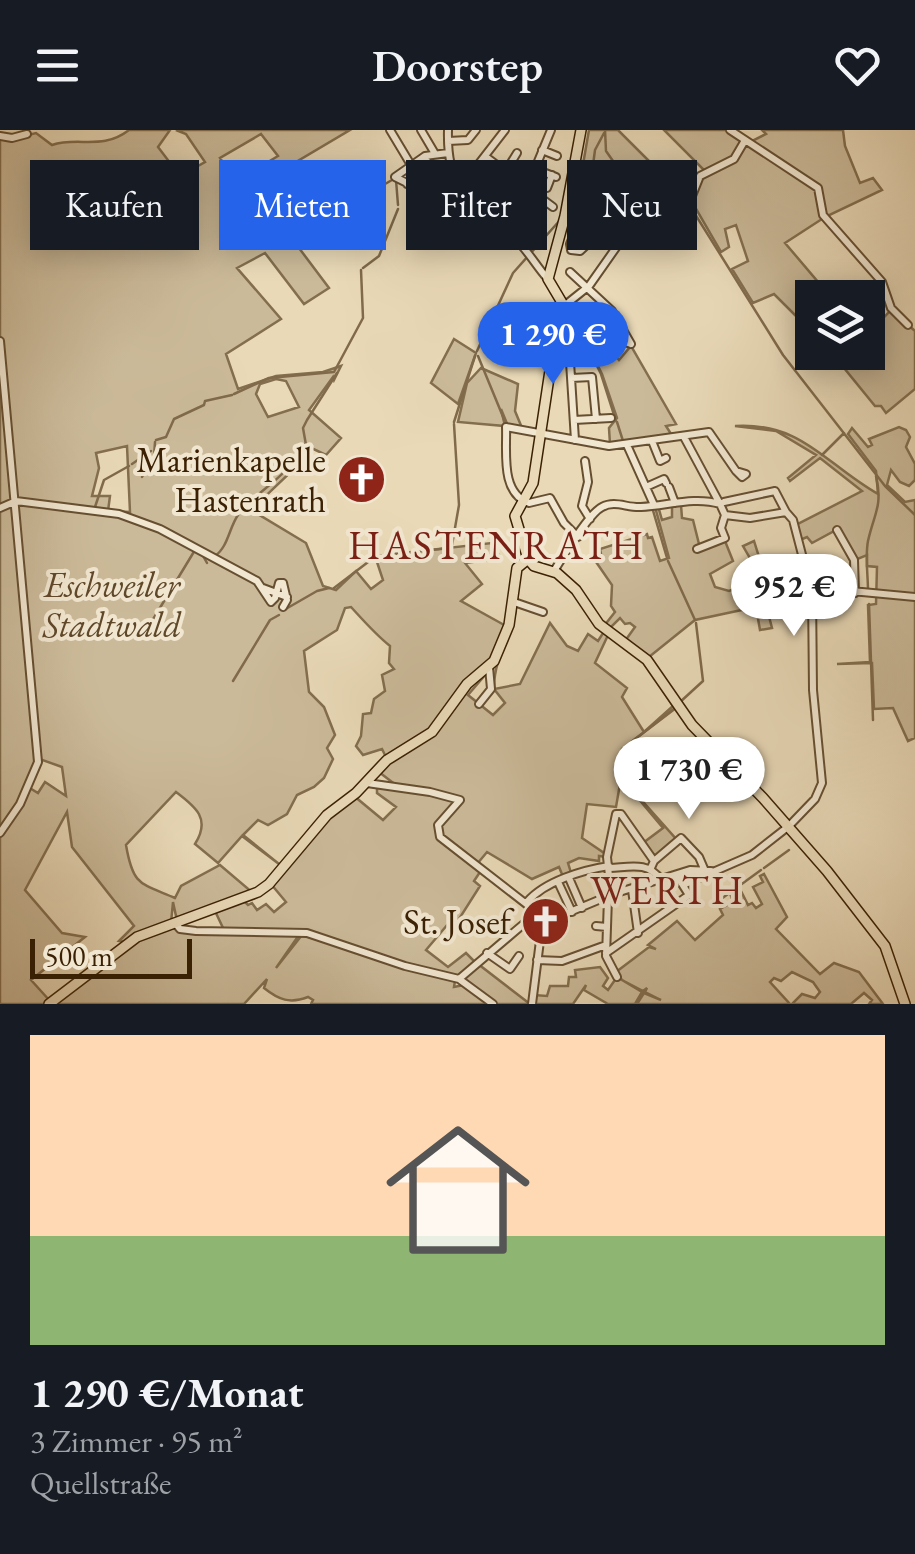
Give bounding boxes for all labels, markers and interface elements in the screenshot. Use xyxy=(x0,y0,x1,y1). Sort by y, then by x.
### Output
text: Doorstep xyxy=(372,36,543,94)
icon: menu xyxy=(30,38,85,93)
icon: heart xyxy=(830,38,885,93)
chip: Kaufen xyxy=(30,160,199,250)
chip: Mieten xyxy=(219,160,386,250)
chip: Filter xyxy=(406,160,547,250)
chip: Neu xyxy=(567,160,697,250)
map controls xyxy=(795,280,885,370)
button: layers xyxy=(795,280,885,370)
pin: 1 290 € xyxy=(461,302,645,387)
text: 1 290 € xyxy=(500,313,606,355)
place label: Marienkapelle Hastenrath xyxy=(136,437,326,522)
church icon: Marienkapelle Hastenrath xyxy=(335,454,387,506)
district label: HASTENRATH xyxy=(348,519,646,571)
pin: 952 € xyxy=(724,554,864,639)
park label: Eschweiler Stadtwald xyxy=(42,562,182,647)
text: 952 € xyxy=(753,565,835,607)
pin: 1 730 € xyxy=(597,737,781,822)
text: 1 730 € xyxy=(636,748,742,790)
district label: WERTH xyxy=(590,864,746,916)
church icon: St. Josef xyxy=(520,896,572,948)
place label: St. Josef xyxy=(403,899,515,944)
scale bar xyxy=(30,934,192,978)
text: 500 m xyxy=(45,938,113,974)
icon: home xyxy=(368,1100,548,1280)
text: 1 290 €/Monat xyxy=(30,1365,304,1420)
text: 3 Zimmer · 95 m² xyxy=(30,1420,243,1462)
text: Quellstraße xyxy=(30,1462,172,1504)

